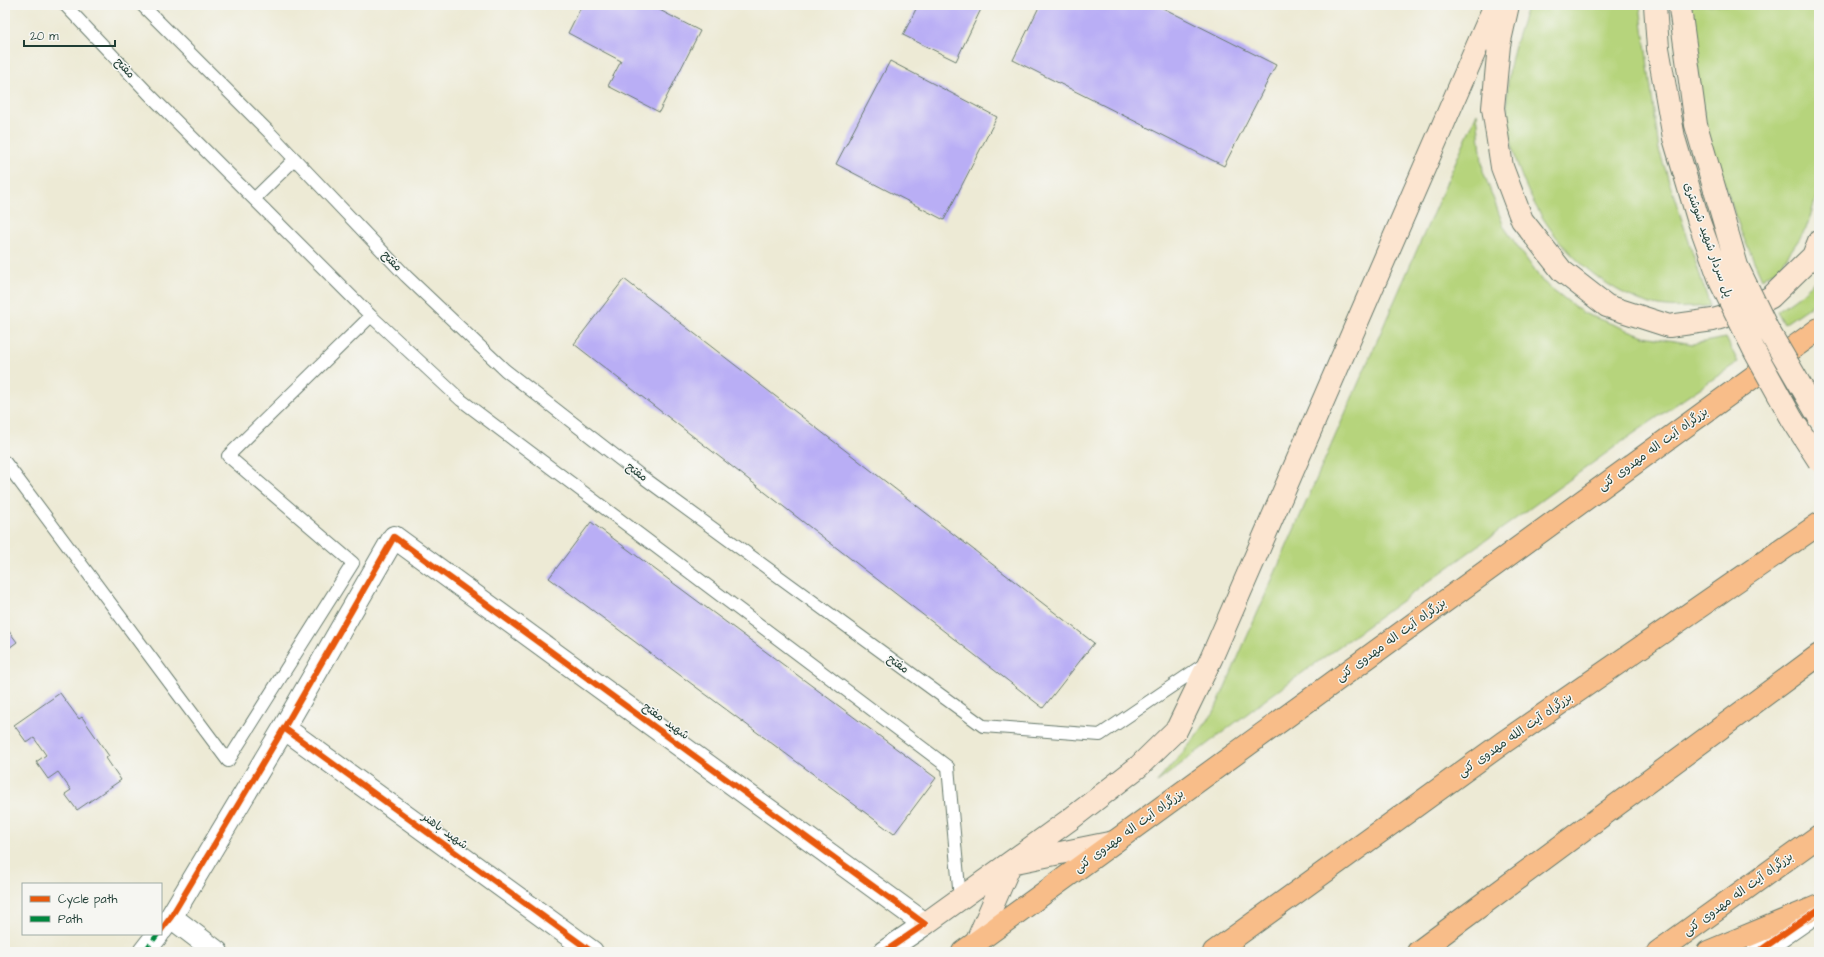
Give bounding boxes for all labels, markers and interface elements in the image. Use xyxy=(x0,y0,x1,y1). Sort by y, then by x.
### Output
scale bar xyxy=(24,22,115,48)
text: 20 m xyxy=(30,28,59,45)
street label: مفتح xyxy=(111,54,139,82)
street label: پل سردار شهید شوشتری xyxy=(1679,180,1737,300)
street label: مفتح xyxy=(378,247,406,275)
street label: بزرگراه آیت اله مهدوی کنی xyxy=(1594,403,1712,495)
street label: مفتح xyxy=(623,458,651,486)
street label: بزرگراه آیت اله مهدوی کنی xyxy=(1332,594,1450,686)
street label: مفتح xyxy=(884,650,912,678)
street label: بزرگراه آیت الله مهدوی کنی xyxy=(1454,689,1576,781)
street label: شهید مفتح xyxy=(639,698,693,744)
street label: بزرگراه آیت اله مهدوی کنی xyxy=(1070,785,1188,877)
street label: شهید باهنر xyxy=(418,808,472,854)
street label: بزرگراه آیت اله مهدوی کنی xyxy=(1679,848,1797,940)
legend xyxy=(22,883,162,935)
text: Cycle path xyxy=(58,891,117,909)
text: Path xyxy=(58,911,83,928)

